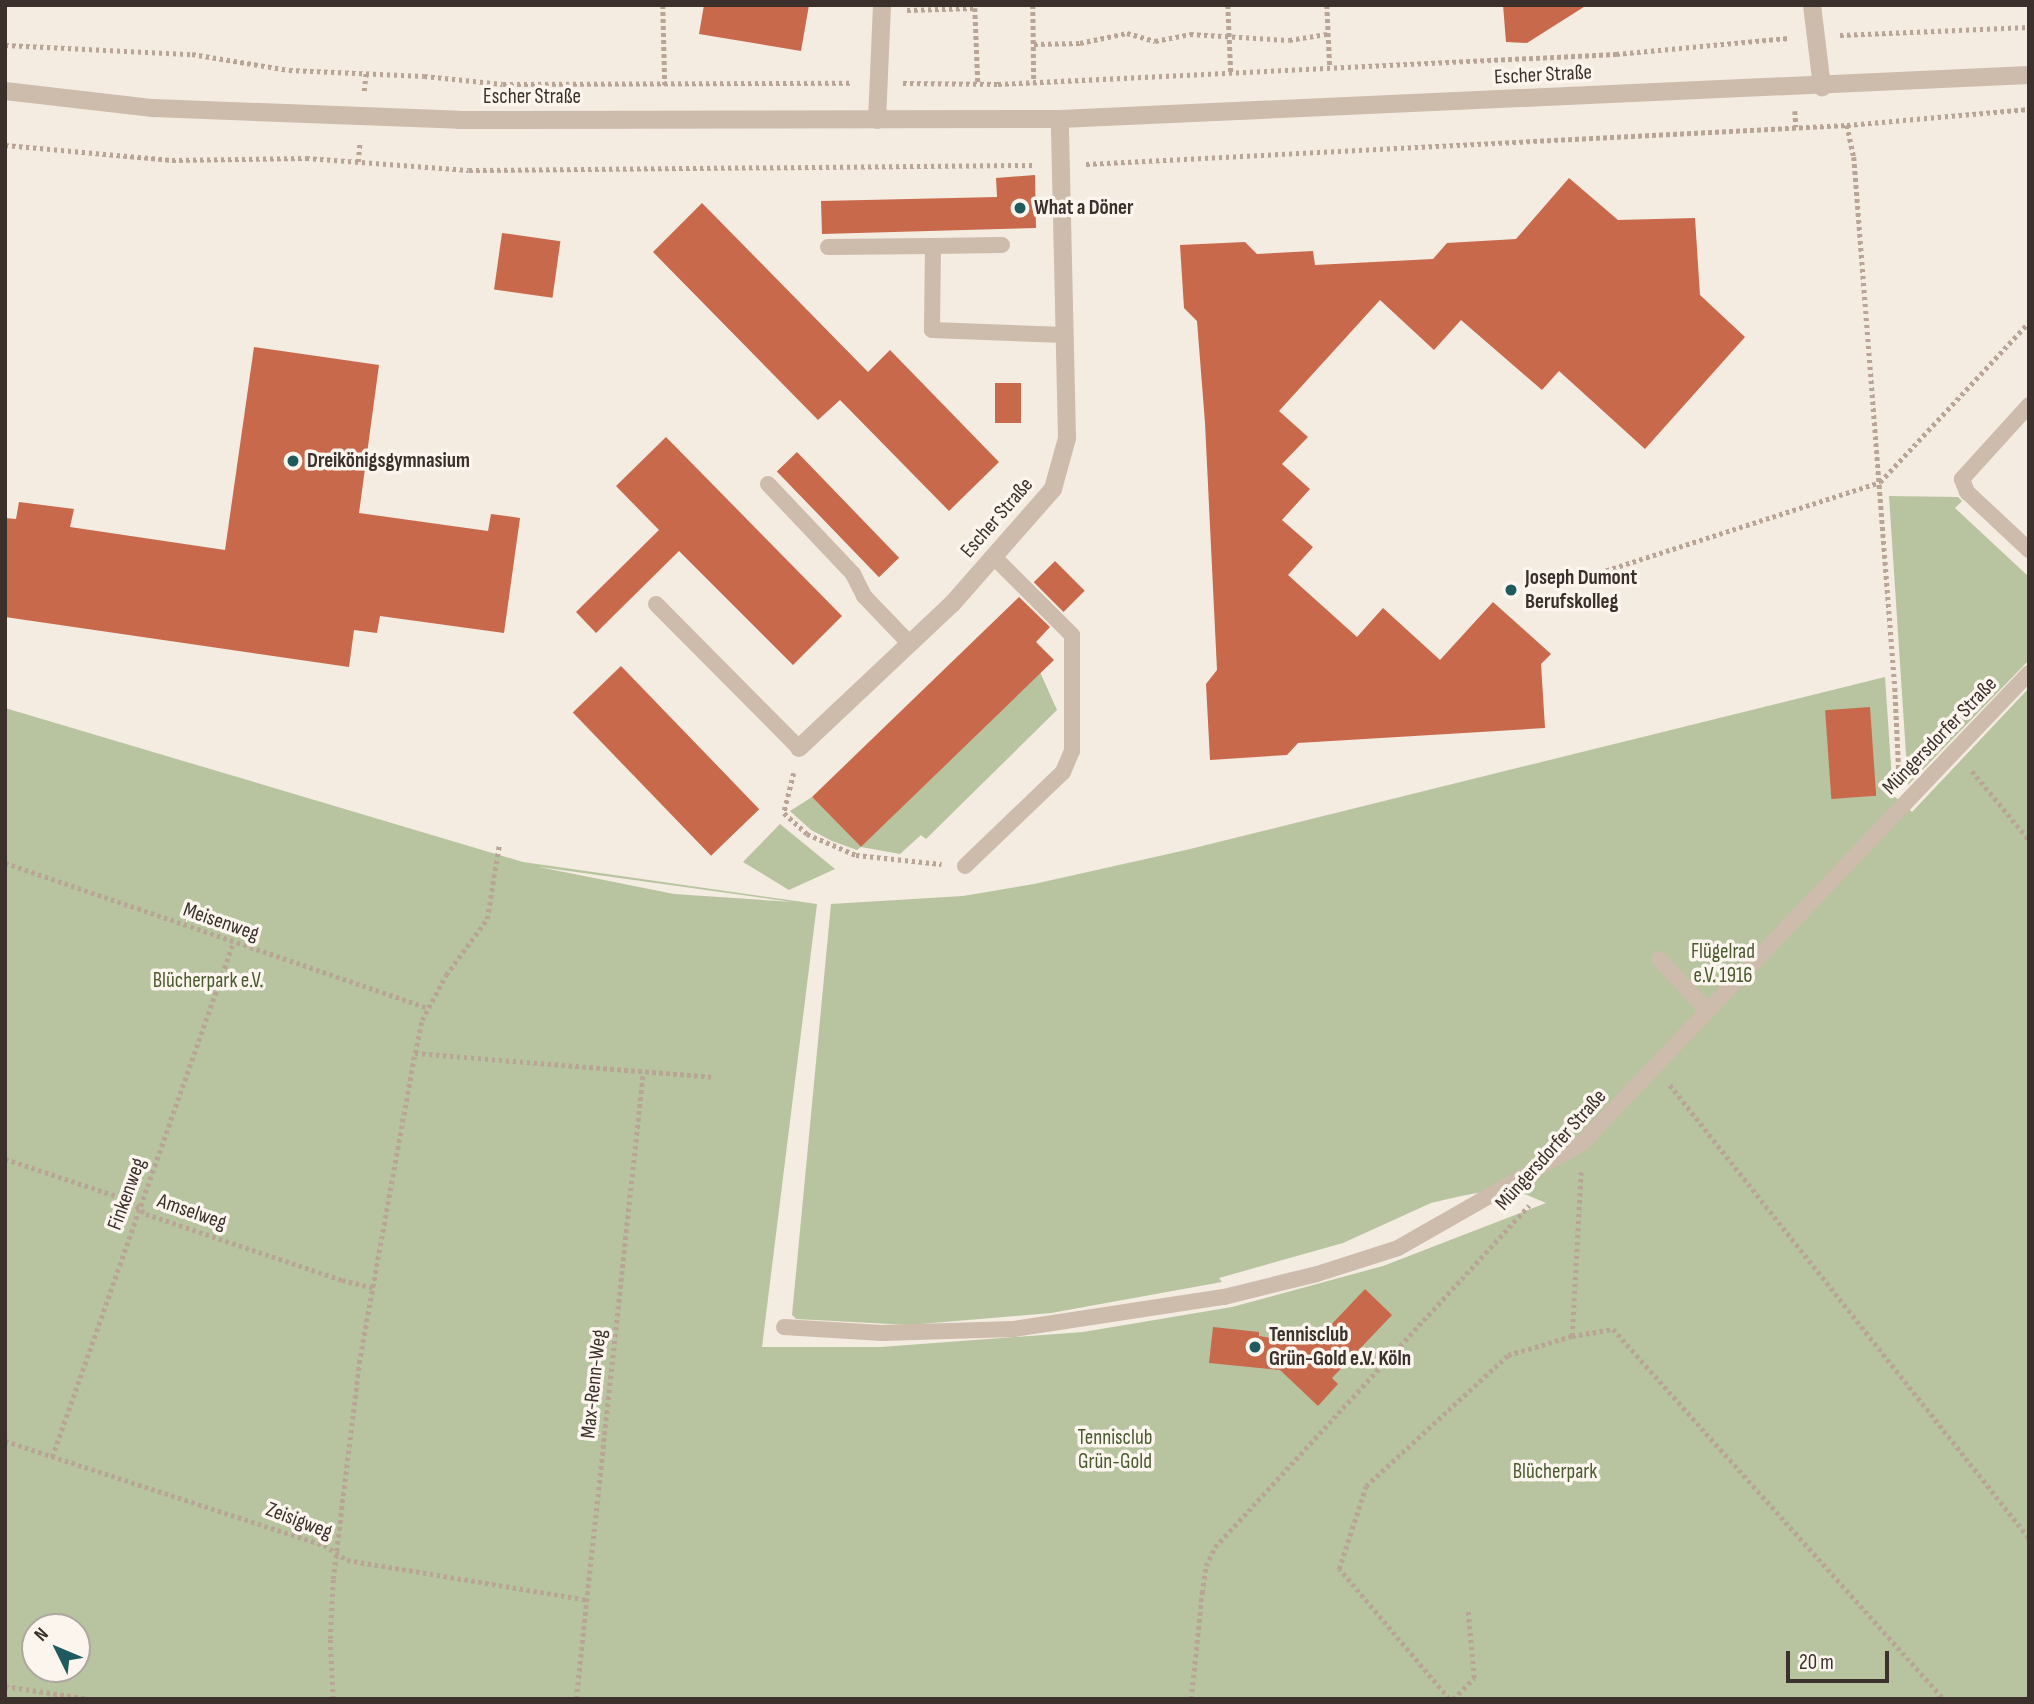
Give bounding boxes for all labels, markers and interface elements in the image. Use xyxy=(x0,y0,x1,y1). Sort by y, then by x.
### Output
street label: Escher Straße xyxy=(1493,60,1593,90)
street label: Escher Straße xyxy=(483,84,581,110)
place label: What a Döner xyxy=(1034,195,1133,221)
marker: What a Döner xyxy=(1012,200,1028,216)
place label: Dreikönigsgymnasium xyxy=(307,448,470,474)
marker: Dreikönigsgymnasium xyxy=(285,453,301,469)
street label: Escher Straße xyxy=(955,473,1039,563)
place label: Joseph Dumont Berufskolleg xyxy=(1525,565,1637,615)
marker: Joseph Dumont Berufskolleg xyxy=(1503,582,1519,598)
street label: Müngersdorfer Straße xyxy=(1878,672,2002,800)
street label: Meisenweg xyxy=(180,897,262,947)
park label: Flügelrad e.V. 1916 xyxy=(1691,939,1755,989)
park label: Blücherpark e.V. xyxy=(153,968,263,994)
street label: Müngersdorfer Straße xyxy=(1490,1084,1612,1216)
street label: Finkenweg xyxy=(102,1155,152,1233)
street label: Amselweg xyxy=(154,1188,230,1236)
place label: Tennisclub Grün-Gold e.V. Köln xyxy=(1269,1322,1411,1372)
street label: Max-Renn-Weg xyxy=(576,1328,612,1440)
marker: Tennisclub Grün-Gold e.V. Köln xyxy=(1247,1339,1263,1355)
park label: Tennisclub Grün-Gold xyxy=(1078,1425,1152,1475)
park label: Blücherpark xyxy=(1513,1459,1597,1485)
street label: Zeisigweg xyxy=(262,1497,336,1545)
north arrow xyxy=(21,1613,91,1683)
text: N xyxy=(30,1623,54,1646)
scale bar xyxy=(1789,1638,1892,1682)
text: 20 m xyxy=(1799,1650,1834,1675)

